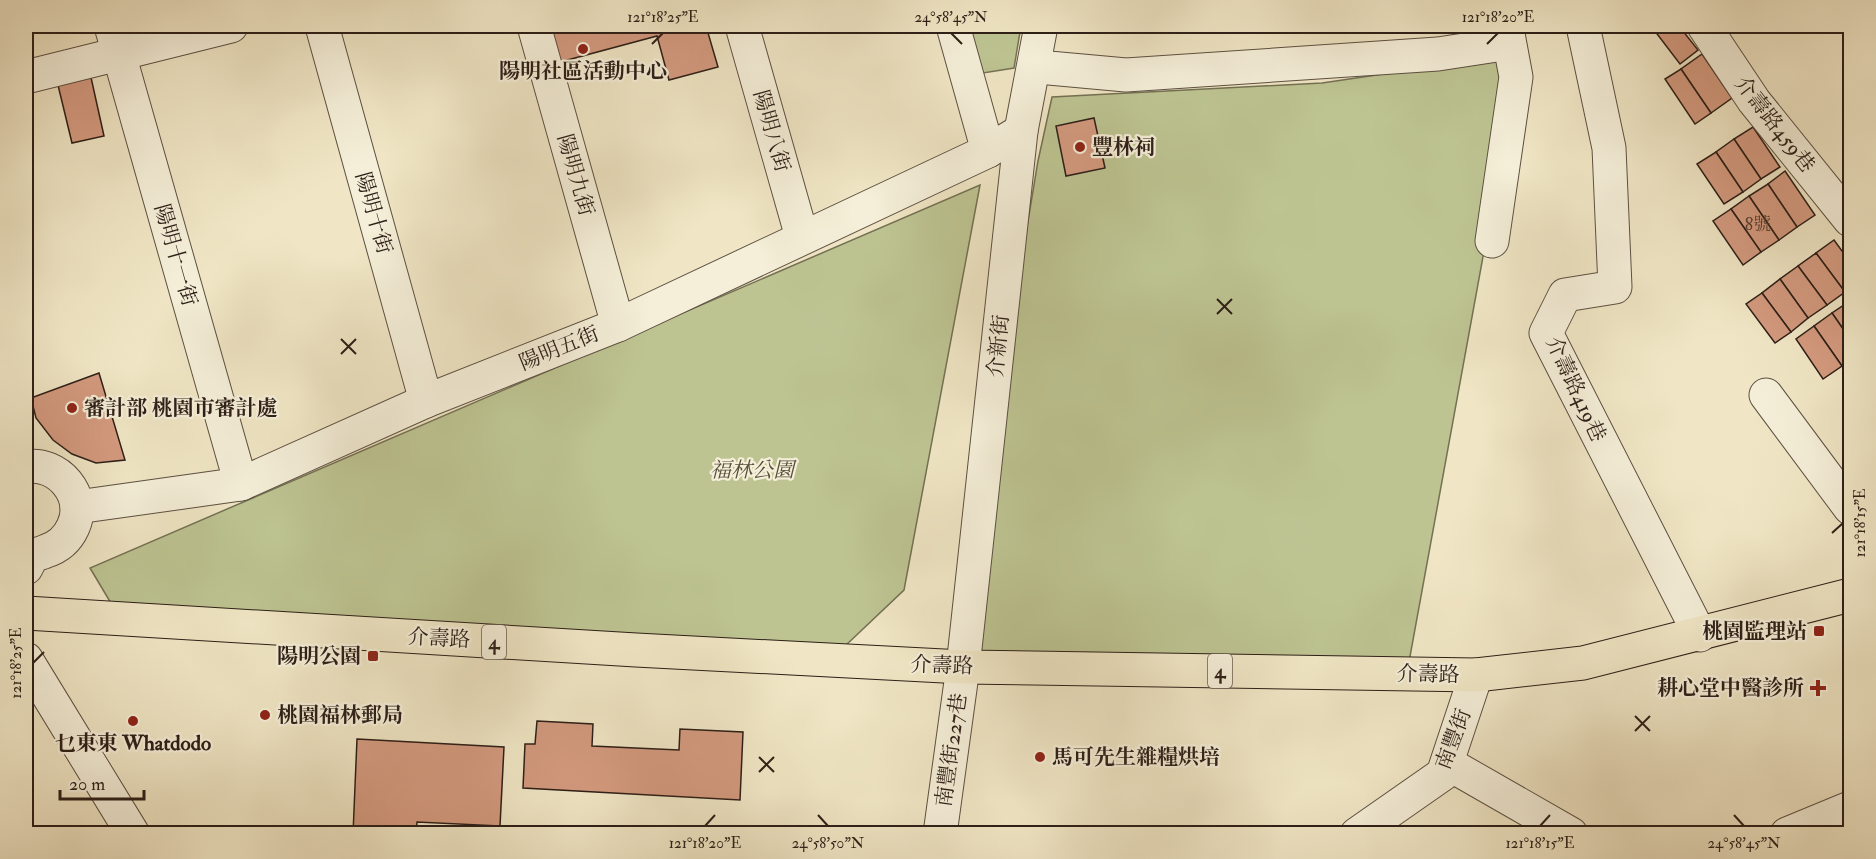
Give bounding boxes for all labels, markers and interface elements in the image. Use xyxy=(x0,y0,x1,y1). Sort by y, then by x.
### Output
text: 121°18'25"E xyxy=(627,8,699,27)
text: 24°58'45"N xyxy=(914,8,988,27)
text: 121°18'20"E xyxy=(1462,8,1534,27)
marker: 陽明社區活動中心 xyxy=(576,42,590,56)
place label: 陽明社區活動中心 xyxy=(499,58,667,85)
street label: 介壽路459巷 xyxy=(1728,71,1821,178)
street label: 陽明八街 xyxy=(747,87,796,175)
street label: 陽明九街 xyxy=(551,131,600,219)
place label: 豐林祠 xyxy=(1092,134,1155,161)
marker: 豐林祠 xyxy=(1073,140,1087,154)
street label: 陽明十街 xyxy=(349,169,398,257)
street label: 陽明十一街 xyxy=(148,201,203,309)
house number: 8號 xyxy=(1745,213,1771,236)
street label: 介新街 xyxy=(982,313,1015,379)
street label: 陽明五街 xyxy=(515,320,603,377)
street label: 介壽路419巷 xyxy=(1539,332,1612,446)
place label: 審計部 桃園市審計處 xyxy=(84,395,277,422)
marker: 審計部 桃園市審計處 xyxy=(65,401,79,415)
park label: 福林公園 xyxy=(710,457,797,484)
text: 121°18'15"E xyxy=(1851,488,1870,558)
place label: 桃園監理站 xyxy=(1702,618,1807,645)
street label: 介壽路 xyxy=(407,623,471,654)
marker: 桃園監理站 xyxy=(1812,624,1826,638)
road number: 4 xyxy=(482,625,506,659)
text: 121°18'25"E xyxy=(7,627,26,699)
place label: 陽明公園 xyxy=(277,643,361,670)
marker: 陽明公園 xyxy=(366,649,380,663)
street label: 介壽路 xyxy=(910,651,974,680)
road number: 4 xyxy=(1208,654,1232,688)
street label: 介壽路 xyxy=(1396,660,1460,689)
place label: 耕心堂中醫診所 xyxy=(1657,675,1804,702)
marker: 耕心堂中醫診所 xyxy=(1809,679,1827,697)
street label: 南豐街227巷 xyxy=(930,691,973,809)
place label: 桃園福林郵局 xyxy=(277,702,403,729)
street label: 南豐街 xyxy=(1430,705,1477,773)
marker: 桃園福林郵局 xyxy=(258,708,272,722)
marker: 乜東東 Whatdodo xyxy=(126,714,140,728)
place label: 乜東東 Whatdodo xyxy=(55,730,211,757)
place label: 馬可先生雜糧烘培 xyxy=(1052,744,1220,771)
marker: 馬可先生雜糧烘培 xyxy=(1033,750,1047,764)
scale bar xyxy=(60,763,144,801)
text: 20 m xyxy=(69,773,105,796)
text: 121°18'20"E xyxy=(669,834,741,853)
text: 24°58'50"N xyxy=(792,834,865,853)
text: 121°18'15"E xyxy=(1505,834,1575,853)
text: 24°58'45"N xyxy=(1707,834,1781,853)

